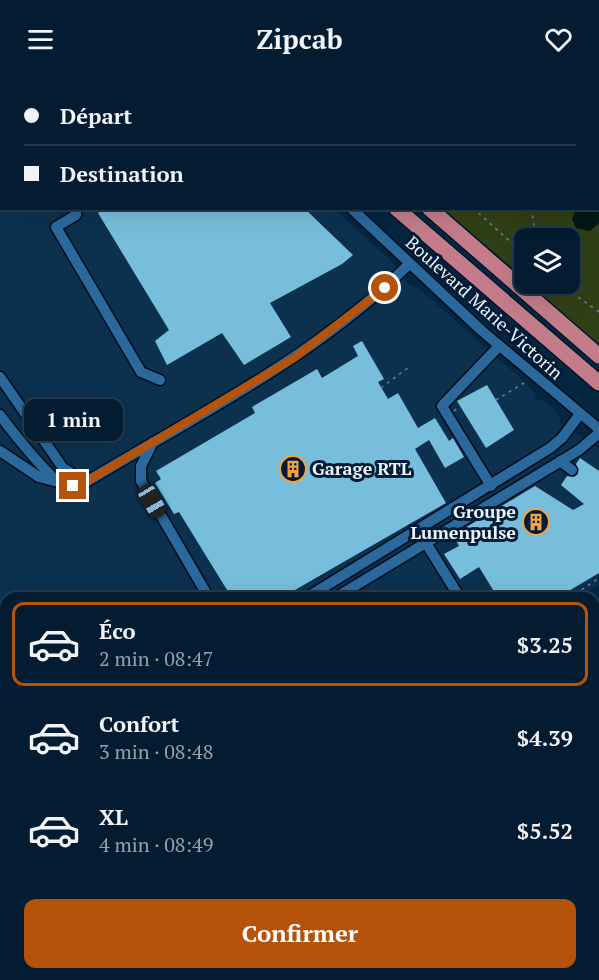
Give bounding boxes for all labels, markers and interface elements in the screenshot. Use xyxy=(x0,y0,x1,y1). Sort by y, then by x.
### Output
text: Zipcab xyxy=(256,21,343,57)
icon: menu xyxy=(24,23,57,56)
icon: heart xyxy=(542,23,575,56)
text: Départ xyxy=(60,101,132,130)
text: Destination xyxy=(60,159,184,188)
map controls xyxy=(514,228,580,294)
button: layers xyxy=(514,228,580,294)
street label: Boulevard Marie-Victorin xyxy=(401,230,569,384)
route start xyxy=(371,274,398,301)
callout: 1 min xyxy=(23,399,122,441)
text: 1 min xyxy=(46,406,101,433)
building icon: Garage RTL xyxy=(278,454,308,484)
place label: Garage RTL xyxy=(312,456,412,480)
route end xyxy=(59,472,86,499)
car xyxy=(135,481,169,521)
place label: Groupe Lumenpulse xyxy=(410,499,516,544)
building icon: Groupe Lumenpulse xyxy=(521,507,551,537)
text: Éco xyxy=(99,616,136,645)
icon: car xyxy=(27,617,81,671)
text: $3.25 xyxy=(517,630,573,659)
text: 2 min · 08:47 xyxy=(99,645,213,672)
text: Confort xyxy=(99,709,179,738)
icon: car xyxy=(27,710,81,764)
text: $4.39 xyxy=(517,723,573,752)
text: 3 min · 08:48 xyxy=(99,738,213,765)
text: XL xyxy=(99,802,128,831)
icon: car xyxy=(27,803,81,857)
text: $5.52 xyxy=(517,816,573,845)
text: 4 min · 08:49 xyxy=(99,831,213,858)
button: Confirmer xyxy=(24,899,576,968)

